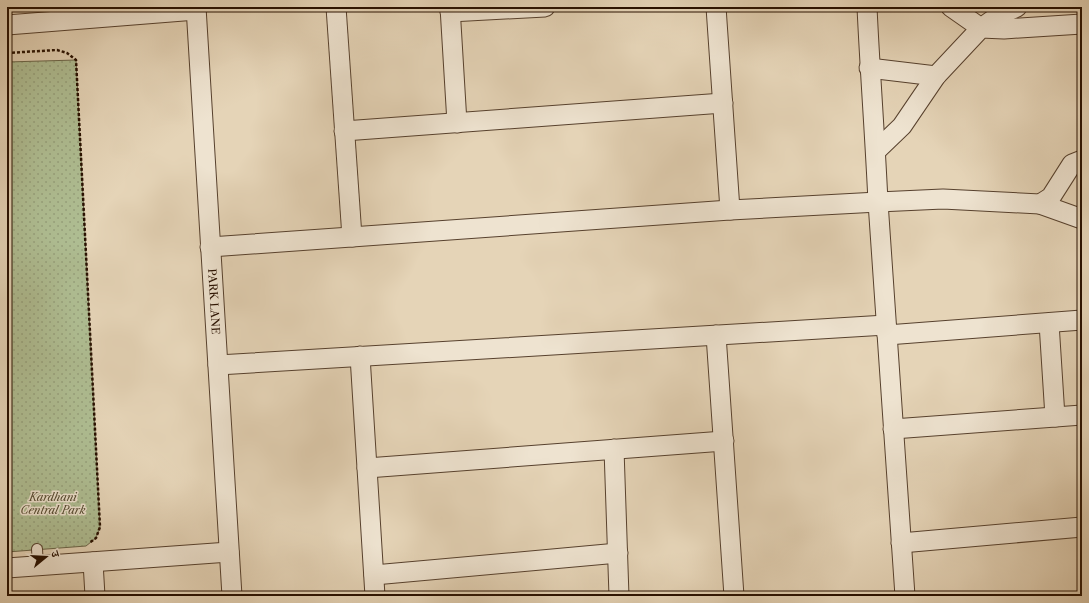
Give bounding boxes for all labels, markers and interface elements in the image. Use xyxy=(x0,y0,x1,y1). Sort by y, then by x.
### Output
street label: PARK LANE xyxy=(205,268,223,335)
park label: Kardhani Central Park xyxy=(21,490,86,517)
north arrow xyxy=(26,537,66,577)
text: उ xyxy=(48,548,63,560)

